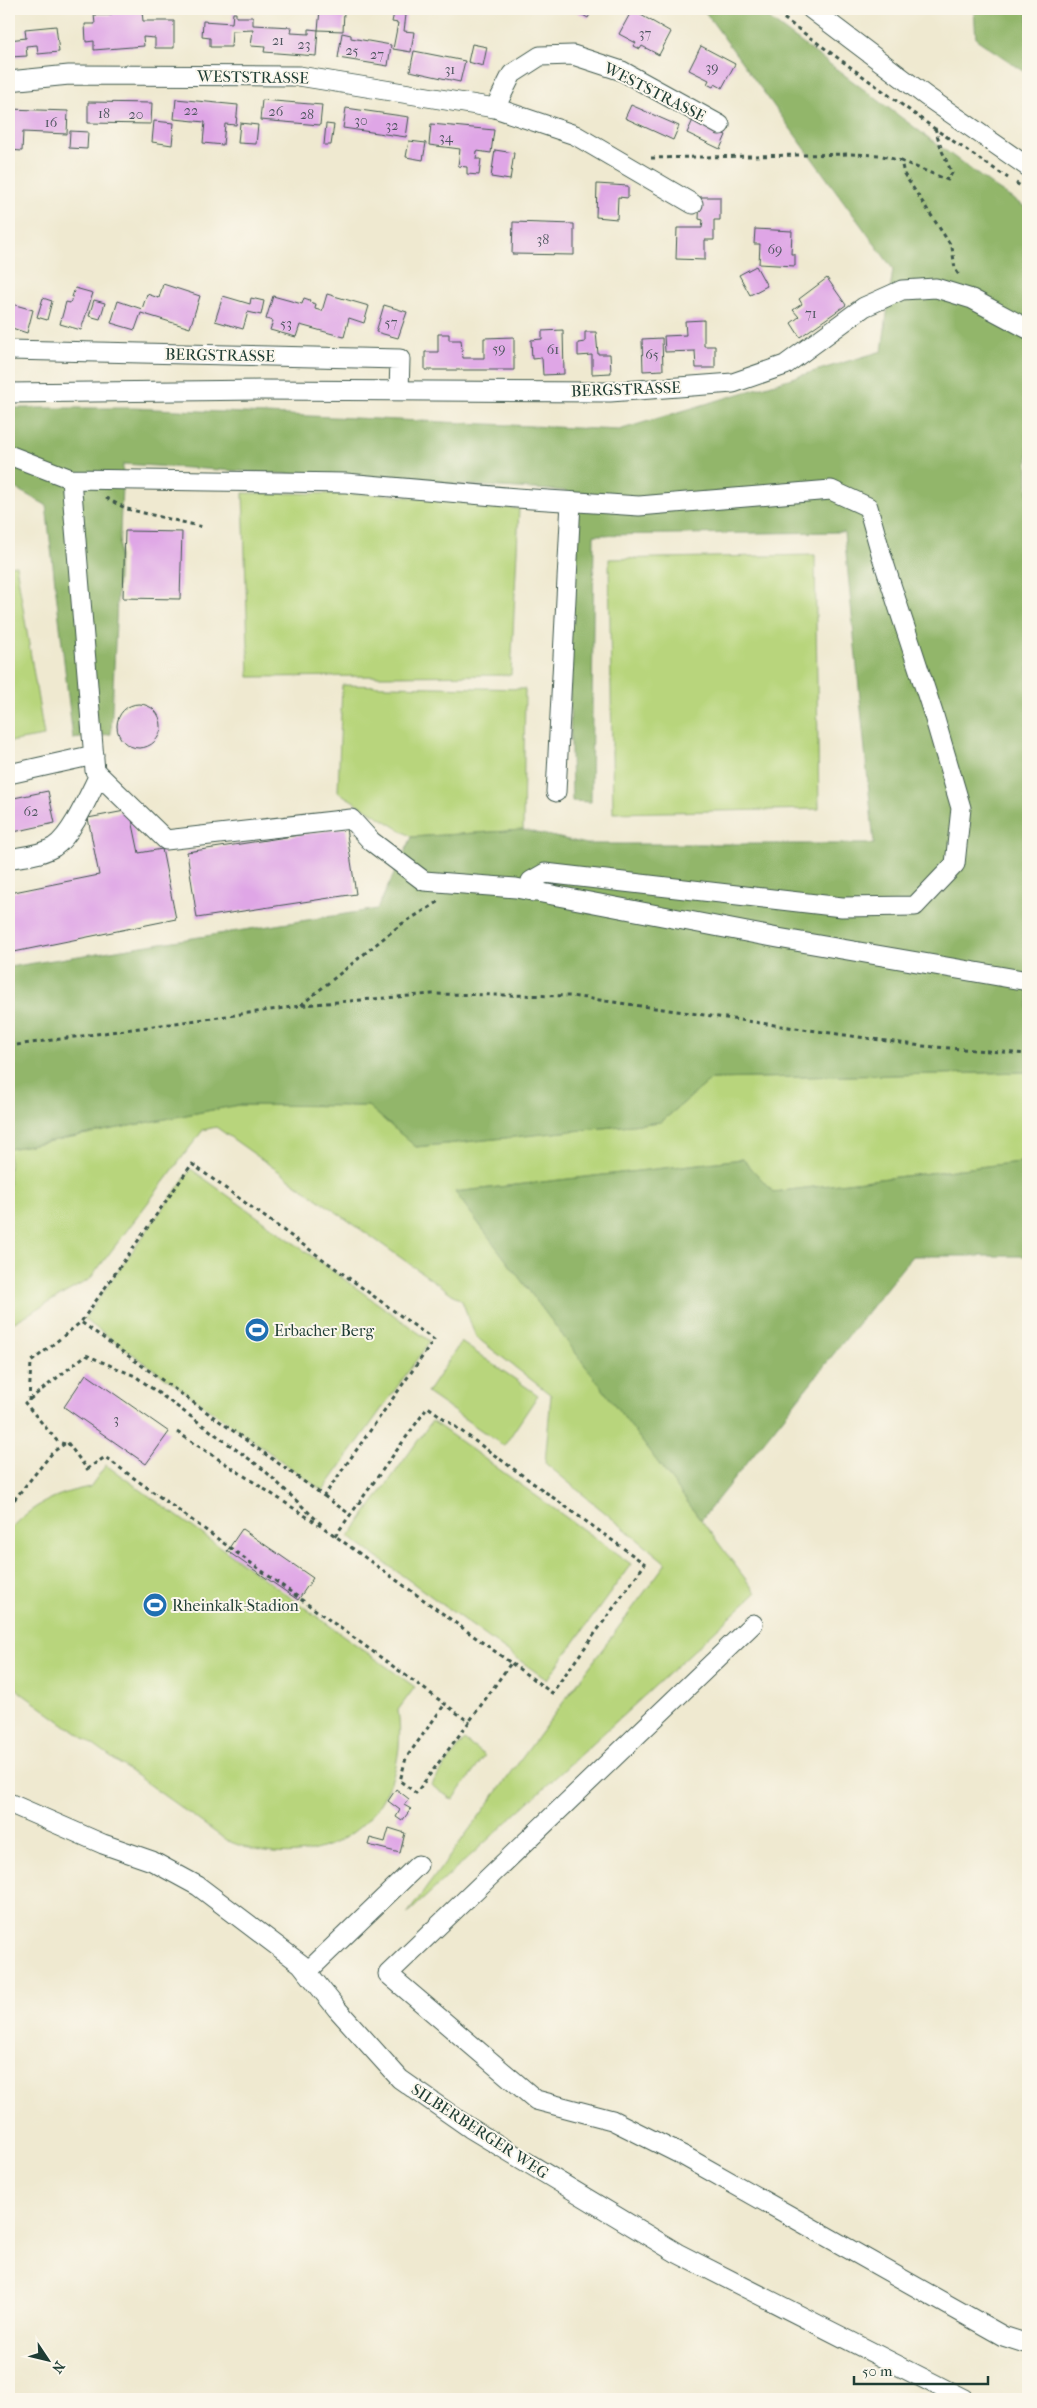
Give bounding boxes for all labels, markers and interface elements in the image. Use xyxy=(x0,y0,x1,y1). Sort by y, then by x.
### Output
house number: 37 xyxy=(639,25,651,42)
house number: 21 xyxy=(272,32,284,49)
house number: 23 xyxy=(298,36,310,53)
house number: 25 xyxy=(345,42,359,59)
house number: 27 xyxy=(370,46,384,63)
street label: WESTSTRASSE xyxy=(600,58,709,126)
house number: 39 xyxy=(705,59,719,76)
house number: 31 xyxy=(445,61,455,78)
street label: WESTSTRASSE xyxy=(196,67,309,87)
house number: 22 xyxy=(184,102,198,119)
house number: 26 xyxy=(269,103,284,120)
house number: 18 xyxy=(98,105,110,122)
house number: 20 xyxy=(129,106,143,123)
house number: 28 xyxy=(300,106,314,123)
house number: 30 xyxy=(354,112,368,129)
house number: 16 xyxy=(45,114,58,131)
house number: 32 xyxy=(386,117,398,134)
house number: 34 xyxy=(439,129,454,146)
house number: 38 xyxy=(537,231,549,248)
house number: 69 xyxy=(768,241,782,258)
house number: 71 xyxy=(805,305,817,322)
house number: 57 xyxy=(385,314,398,331)
house number: 53 xyxy=(280,315,292,332)
house number: 59 xyxy=(492,340,506,357)
house number: 61 xyxy=(547,341,559,358)
street label: BERGSTRASSE xyxy=(165,345,275,365)
house number: 65 xyxy=(645,346,659,363)
street label: BERGSTRASSE xyxy=(571,378,681,400)
house number: 62 xyxy=(24,803,38,820)
sports icon: Erbacher Berg xyxy=(244,1317,270,1343)
place label: Erbacher Berg xyxy=(274,1321,374,1340)
house number: 3 xyxy=(113,1411,119,1428)
sports icon: Rheinkalk-Stadion xyxy=(142,1592,168,1618)
place label: Rheinkalk-Stadion xyxy=(172,1596,300,1615)
street label: SILBERBERGER WEG xyxy=(408,2079,552,2183)
north arrow xyxy=(22,2336,72,2386)
scale bar xyxy=(854,2353,988,2385)
text: N xyxy=(48,2358,68,2377)
text: 50 m xyxy=(862,2362,893,2380)

